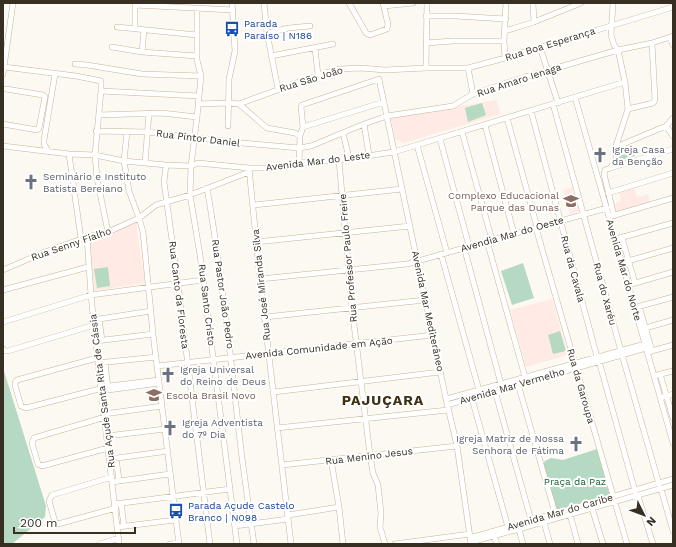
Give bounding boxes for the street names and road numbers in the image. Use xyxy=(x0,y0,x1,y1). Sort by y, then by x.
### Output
street label: Rua Boa Esperança xyxy=(504,25,597,63)
street label: Rua Amaro Ienaga xyxy=(476,61,563,99)
street label: Rua São João xyxy=(278,64,344,94)
street label: Rua Pintor Daniel xyxy=(155,127,241,149)
street label: Avenida Mar do Leste xyxy=(265,149,371,173)
street label: Rua Professor Paulo Freire xyxy=(337,193,359,323)
street label: Avendia Mar do Oeste xyxy=(459,214,565,254)
street label: Avenida Mar do Norte xyxy=(604,218,644,322)
street label: Rua Senny Fialho xyxy=(30,225,112,263)
street label: Rua José Miranda Silva xyxy=(250,228,272,341)
street label: Rua da Cavala xyxy=(559,235,587,304)
street label: Rua Pastor João Pedro xyxy=(210,239,236,349)
street label: Rua Canto da Floresta xyxy=(167,240,191,350)
street label: Avenida Mar Mediterâneo xyxy=(410,250,446,372)
street label: Rua do Xaréu xyxy=(591,261,619,327)
street label: Rua Santo Cristo xyxy=(197,263,217,347)
street label: Rua Açude Santa Rita de Cássia xyxy=(87,313,117,469)
street label: Avenida Comunidade em Ação xyxy=(245,335,393,361)
street label: Rua da Garoupa xyxy=(565,347,597,425)
street label: Avenida Mar Vermelho xyxy=(458,366,566,406)
street label: Rua Menino Jesus xyxy=(325,445,413,467)
street label: Avenida Mar do Caribe xyxy=(506,492,614,532)

